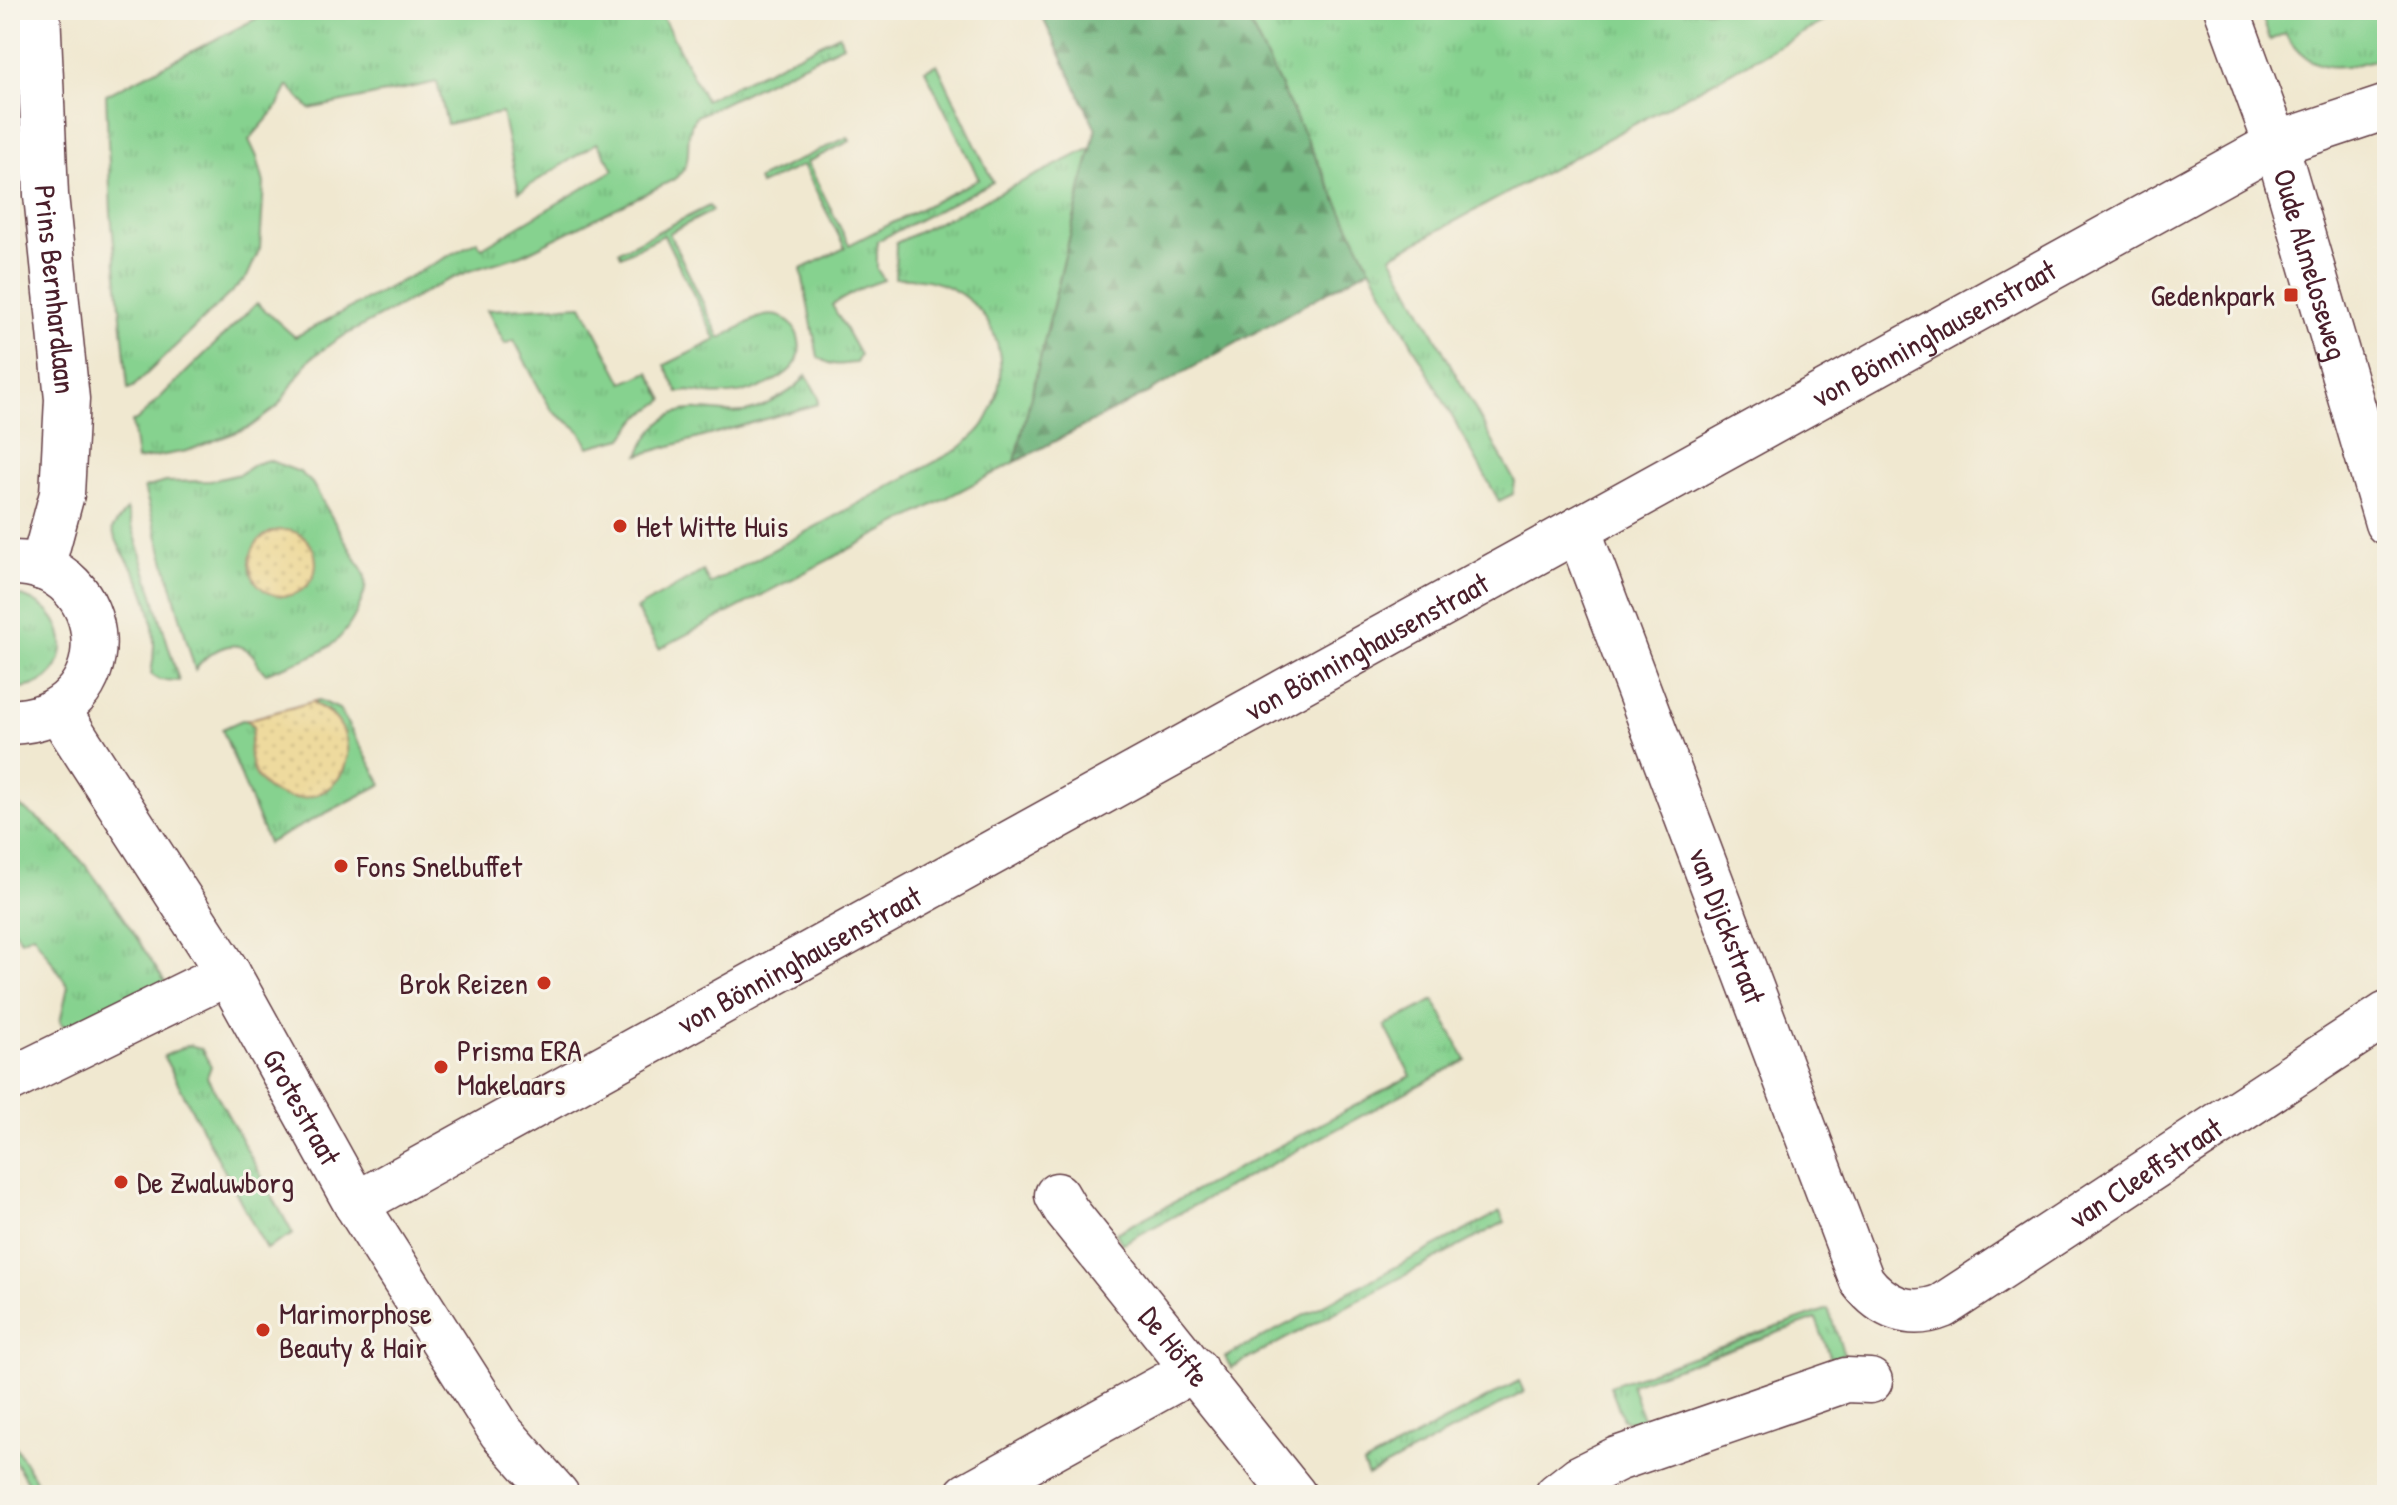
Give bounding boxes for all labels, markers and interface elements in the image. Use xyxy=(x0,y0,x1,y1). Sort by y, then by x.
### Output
street label: Oude Almeloseweg xyxy=(2264,164,2358,364)
street label: Prins Bernhardlaan xyxy=(26,184,86,396)
street label: von Bönninghausenstraat xyxy=(1804,249,2063,417)
place label: Gedenkpark xyxy=(2150,275,2275,315)
marker: Gedenkpark xyxy=(2282,286,2300,304)
place label: Het Witte Huis xyxy=(636,506,788,546)
marker: Het Witte Huis xyxy=(611,517,629,535)
street label: von Bönninghausenstraat xyxy=(1237,562,1496,730)
street label: van Dijckstraat xyxy=(1680,842,1776,1010)
place label: Fons Snelbuffet xyxy=(356,846,523,886)
marker: Fons Snelbuffet xyxy=(332,857,350,875)
street label: von Bönninghausenstraat xyxy=(670,876,929,1043)
place label: Brok Reizen xyxy=(399,963,528,1003)
marker: Brok Reizen xyxy=(535,974,553,992)
place label: Prisma ERA Makelaars xyxy=(457,1030,582,1104)
street label: Grotestraat xyxy=(254,1041,351,1173)
marker: Prisma ERA Makelaars xyxy=(432,1058,450,1076)
street label: van Cleeffstraat xyxy=(2061,1107,2230,1237)
place label: De Zwaluwborg xyxy=(137,1162,294,1202)
marker: De Zwaluwborg xyxy=(112,1173,130,1191)
place label: Marimorphose Beauty & Hair xyxy=(279,1293,432,1367)
street label: De Höfte xyxy=(1130,1298,1219,1395)
marker: Marimorphose Beauty & Hair xyxy=(254,1321,272,1339)

